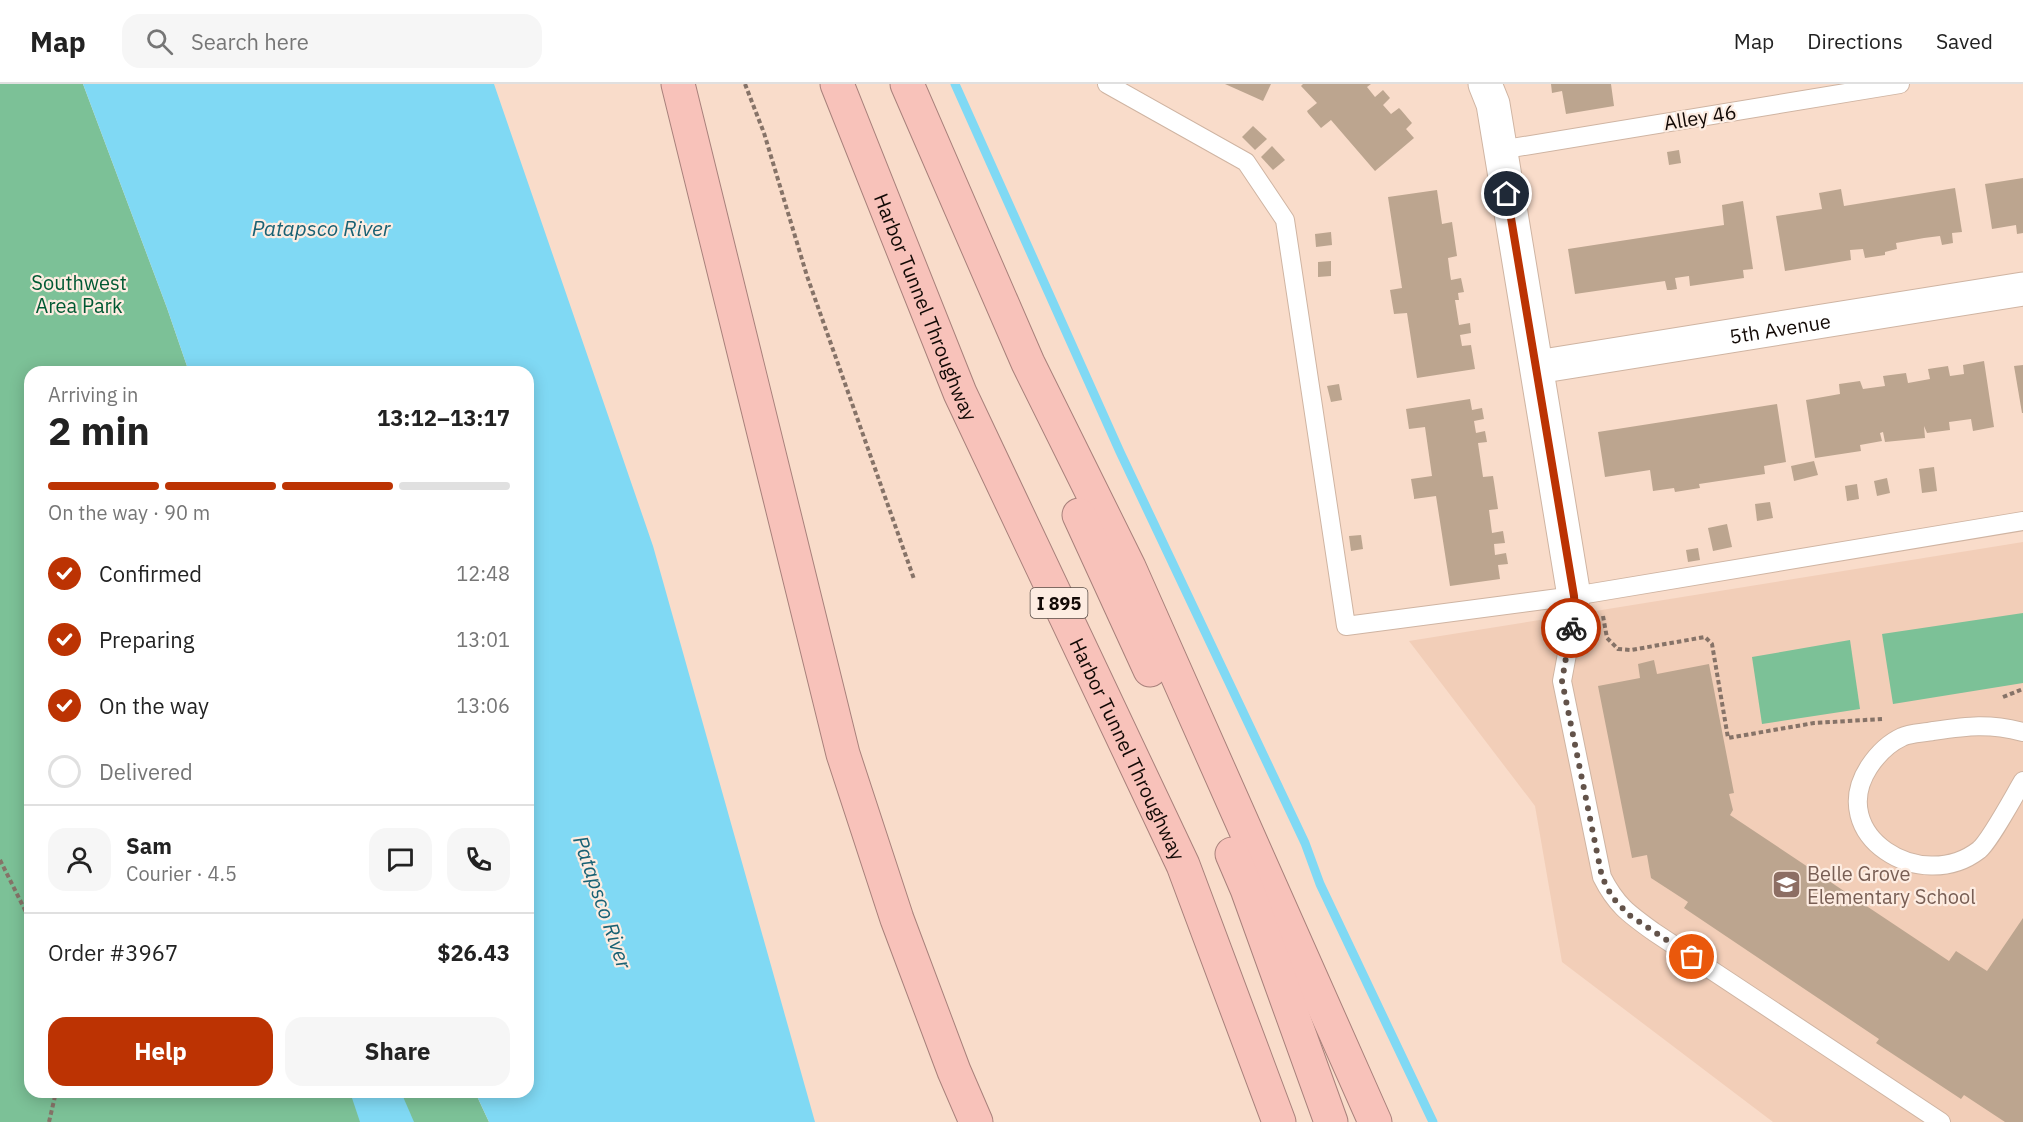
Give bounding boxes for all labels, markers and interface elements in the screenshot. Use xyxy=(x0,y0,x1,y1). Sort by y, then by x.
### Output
search box xyxy=(122,14,542,68)
text: Map xyxy=(30,23,86,60)
icon: search xyxy=(143,25,176,58)
text: Search here xyxy=(191,27,309,56)
text: Map xyxy=(1734,27,1774,55)
text: Directions xyxy=(1807,27,1903,55)
text: Saved xyxy=(1936,27,1993,55)
street label: Alley 46 xyxy=(1662,98,1738,136)
pin xyxy=(1481,168,1532,219)
icon: home xyxy=(1490,177,1523,210)
street label: Harbor Tunnel Throughway xyxy=(868,189,985,425)
water label: Patapsco River xyxy=(252,214,392,242)
park label: Southwest Area Park xyxy=(31,269,127,319)
street label: 5th Avenue xyxy=(1727,307,1832,349)
text: Arriving in xyxy=(48,381,138,408)
text: 13:12–13:17 xyxy=(377,403,510,432)
text: 2 min xyxy=(48,405,150,456)
text: On the way · 90 m xyxy=(48,499,210,526)
icon: check xyxy=(48,557,81,590)
text: Confirmed xyxy=(99,559,202,588)
text: 12:48 xyxy=(456,560,510,587)
road number: I 895 xyxy=(1030,588,1088,618)
courier xyxy=(1541,598,1601,658)
icon: bike xyxy=(1555,612,1588,645)
icon: check xyxy=(48,623,81,656)
text: Preparing xyxy=(99,625,194,654)
text: 13:01 xyxy=(456,626,510,653)
street label: Harbor Tunnel Throughway xyxy=(1064,633,1192,864)
icon: check xyxy=(48,689,81,722)
text: On the way xyxy=(99,691,209,720)
text: 13:06 xyxy=(456,692,510,719)
text: Delivered xyxy=(99,757,193,786)
button: person xyxy=(48,828,111,891)
button: chat xyxy=(369,828,432,891)
button: phone xyxy=(447,828,510,891)
text: Sam xyxy=(126,831,172,860)
water label: Patapsco River xyxy=(567,832,639,973)
text: Courier · 4.5 xyxy=(126,860,237,887)
place label: Belle Grove Elementary School xyxy=(1807,860,1976,910)
school or university icon: Belle Grove Elementary School xyxy=(1770,868,1802,900)
pin xyxy=(1666,931,1717,982)
text: Order #3967 xyxy=(48,938,178,967)
text: $26.43 xyxy=(437,938,510,967)
icon: bag xyxy=(1675,940,1708,973)
button: Help xyxy=(48,1017,273,1086)
button: Share xyxy=(285,1017,510,1086)

